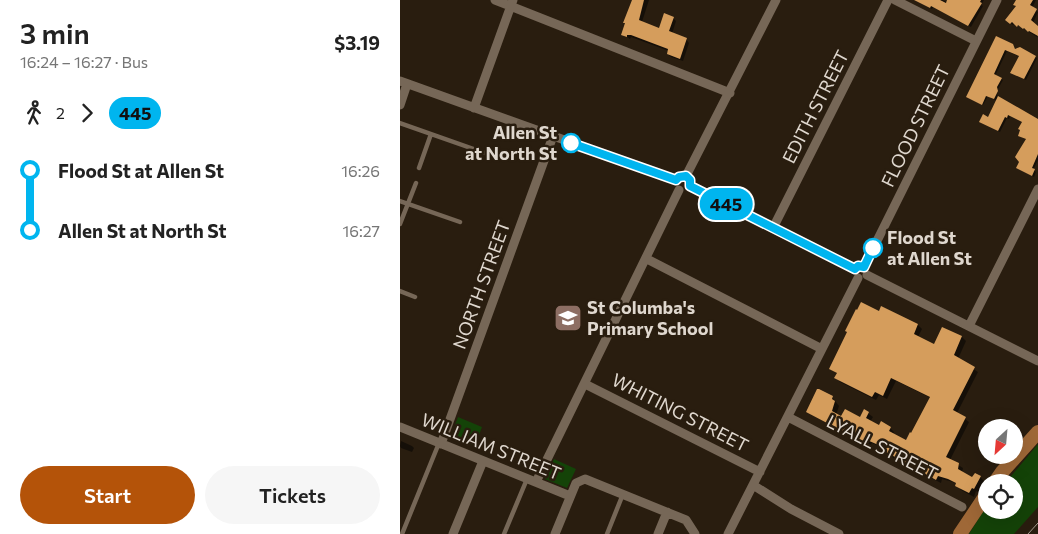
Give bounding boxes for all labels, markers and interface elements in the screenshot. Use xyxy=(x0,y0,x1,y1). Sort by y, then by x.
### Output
text: 3 min xyxy=(20,16,90,50)
text: $3.19 xyxy=(334,31,380,54)
street label: EDITH STREET xyxy=(777,46,853,167)
text: 16:24 – 16:27 · Bus xyxy=(20,52,148,71)
street label: FLOOD STREET xyxy=(876,61,954,190)
icon: walk xyxy=(20,99,48,127)
icon: forward xyxy=(73,99,101,127)
text: 445 xyxy=(119,102,151,124)
text: 2 xyxy=(56,103,65,122)
place label: Allen St at North St xyxy=(465,121,557,164)
marker: Allen St at North St xyxy=(561,133,581,153)
text: Flood St at Allen St xyxy=(58,159,224,182)
text: 16:26 xyxy=(341,161,380,180)
line badge: 445 xyxy=(697,188,755,220)
text: 445 xyxy=(710,193,742,215)
street label: NORTH STREET xyxy=(448,217,515,352)
text: Allen St at North St xyxy=(58,219,227,242)
text: 16:27 xyxy=(342,221,380,240)
place label: Flood St at Allen St xyxy=(887,226,972,269)
marker: Flood St at Allen St xyxy=(863,238,883,258)
place label: St Columba's Primary School xyxy=(587,296,713,339)
school or university icon: St Columba's Primary School xyxy=(553,303,583,333)
street label: WHITING STREET xyxy=(608,368,752,456)
street label: WILLIAM STREET xyxy=(418,408,565,484)
street label: LYALL STREET xyxy=(823,410,942,485)
north arrow xyxy=(978,419,1022,464)
map controls xyxy=(978,419,1023,519)
button: Start xyxy=(20,466,195,524)
button: Tickets xyxy=(205,466,380,524)
button: locate xyxy=(978,474,1023,519)

